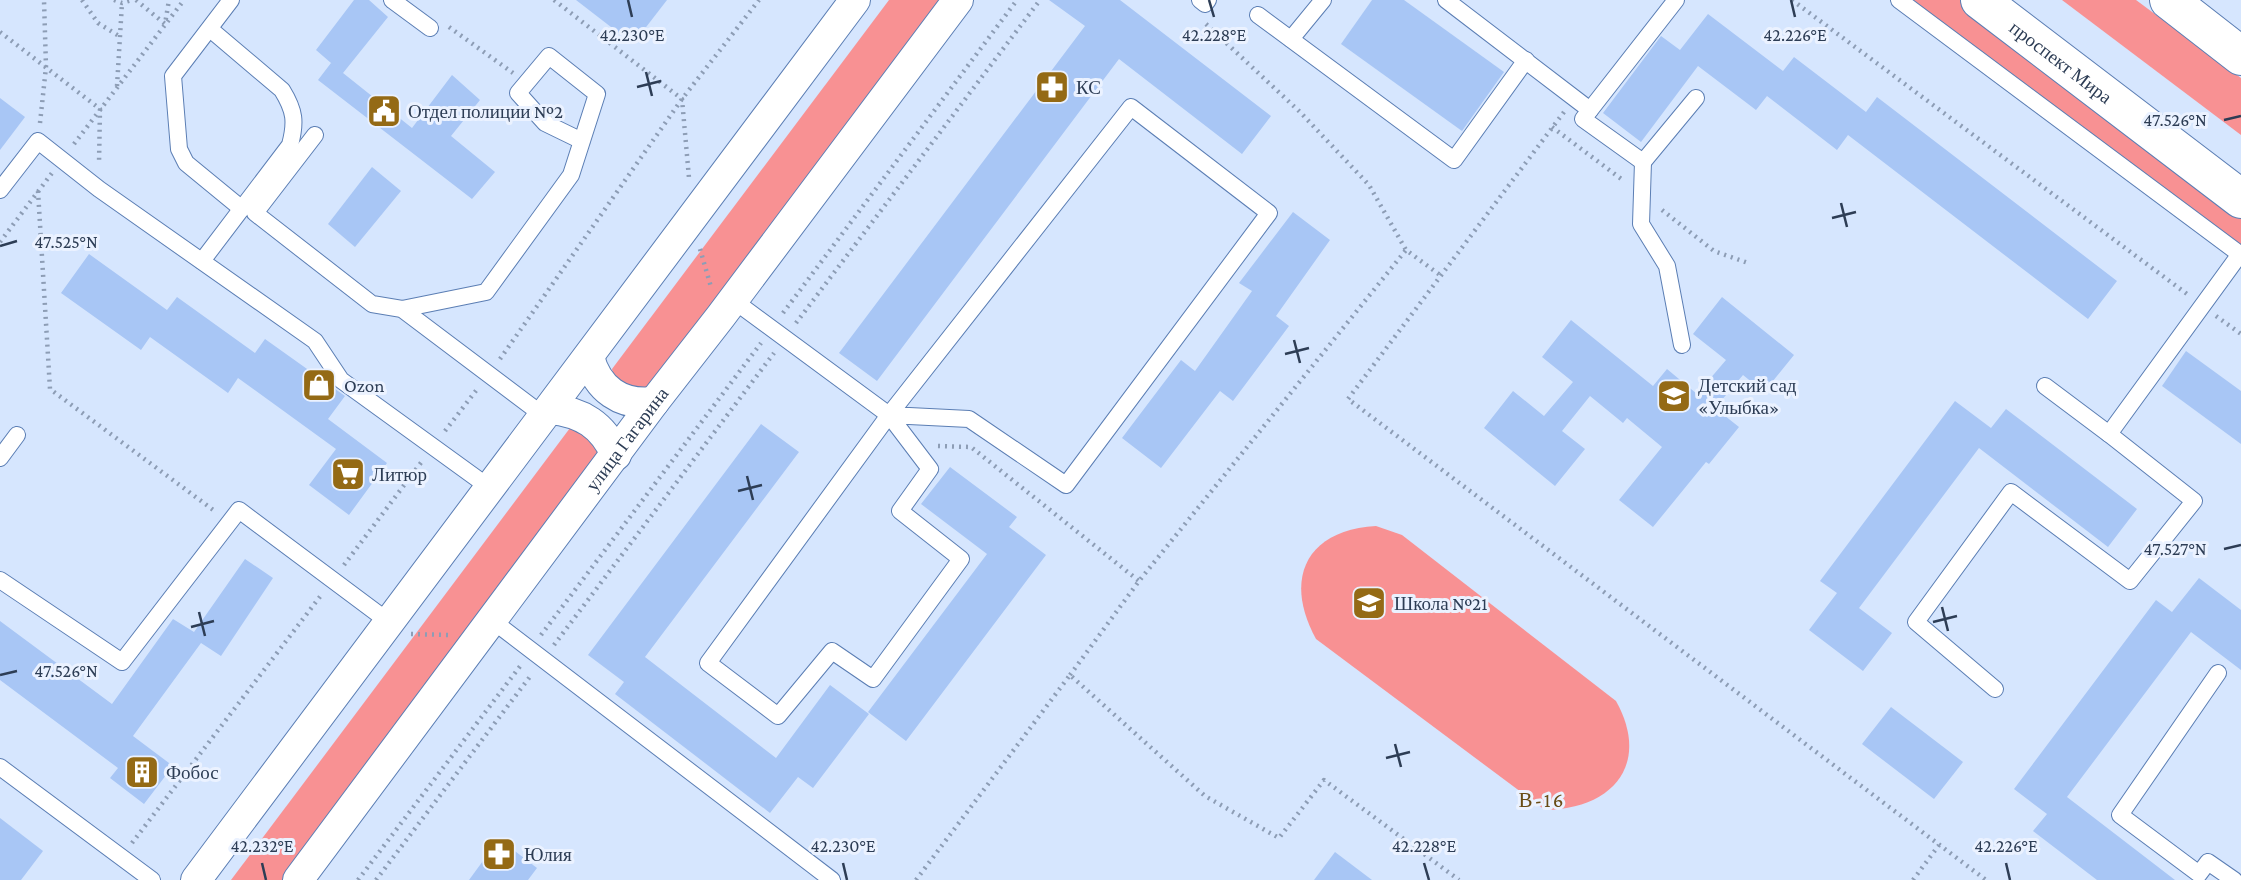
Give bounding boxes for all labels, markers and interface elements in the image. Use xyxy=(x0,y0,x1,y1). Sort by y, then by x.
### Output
street label: проспект Мира xyxy=(2006,17,2116,108)
text: 42.230°E xyxy=(599,25,665,45)
text: 42.228°E xyxy=(1182,25,1246,45)
text: 42.226°E xyxy=(1763,25,1827,45)
pharmacy icon: КС xyxy=(1033,68,1071,106)
place label: КС xyxy=(1076,77,1101,98)
public building icon: Отдел полиции №2 xyxy=(365,92,403,130)
place label: Отдел полиции №2 xyxy=(408,101,563,122)
text: 47.526°N xyxy=(2143,110,2207,130)
text: 47.525°N xyxy=(34,232,98,252)
shop icon: Ozon xyxy=(300,366,338,404)
place label: Ozon xyxy=(344,375,384,396)
place label: Детский сад «Улыбка» xyxy=(1698,375,1797,418)
school or university icon: Детский сад «Улыбка» xyxy=(1655,377,1693,415)
street label: улица Гагарина xyxy=(581,383,673,495)
supermarket icon: Литюр xyxy=(329,455,367,493)
place label: Литюр xyxy=(372,464,427,485)
text: 47.527°N xyxy=(2143,539,2207,559)
school or university icon: Школа №21 xyxy=(1350,584,1388,622)
place label: Школа №21 xyxy=(1394,593,1487,614)
text: 47.526°N xyxy=(34,661,98,681)
building icon: Фобос xyxy=(123,753,161,791)
place label: Фобос xyxy=(166,762,219,783)
district label: В-16 xyxy=(1519,788,1566,812)
pharmacy icon: Юлия xyxy=(480,835,518,873)
text: 42.232°E xyxy=(230,836,294,856)
text: 42.230°E xyxy=(810,836,876,856)
text: 42.228°E xyxy=(1392,836,1456,856)
text: 42.226°E xyxy=(1974,836,2038,856)
place label: Юлия xyxy=(524,844,572,865)

